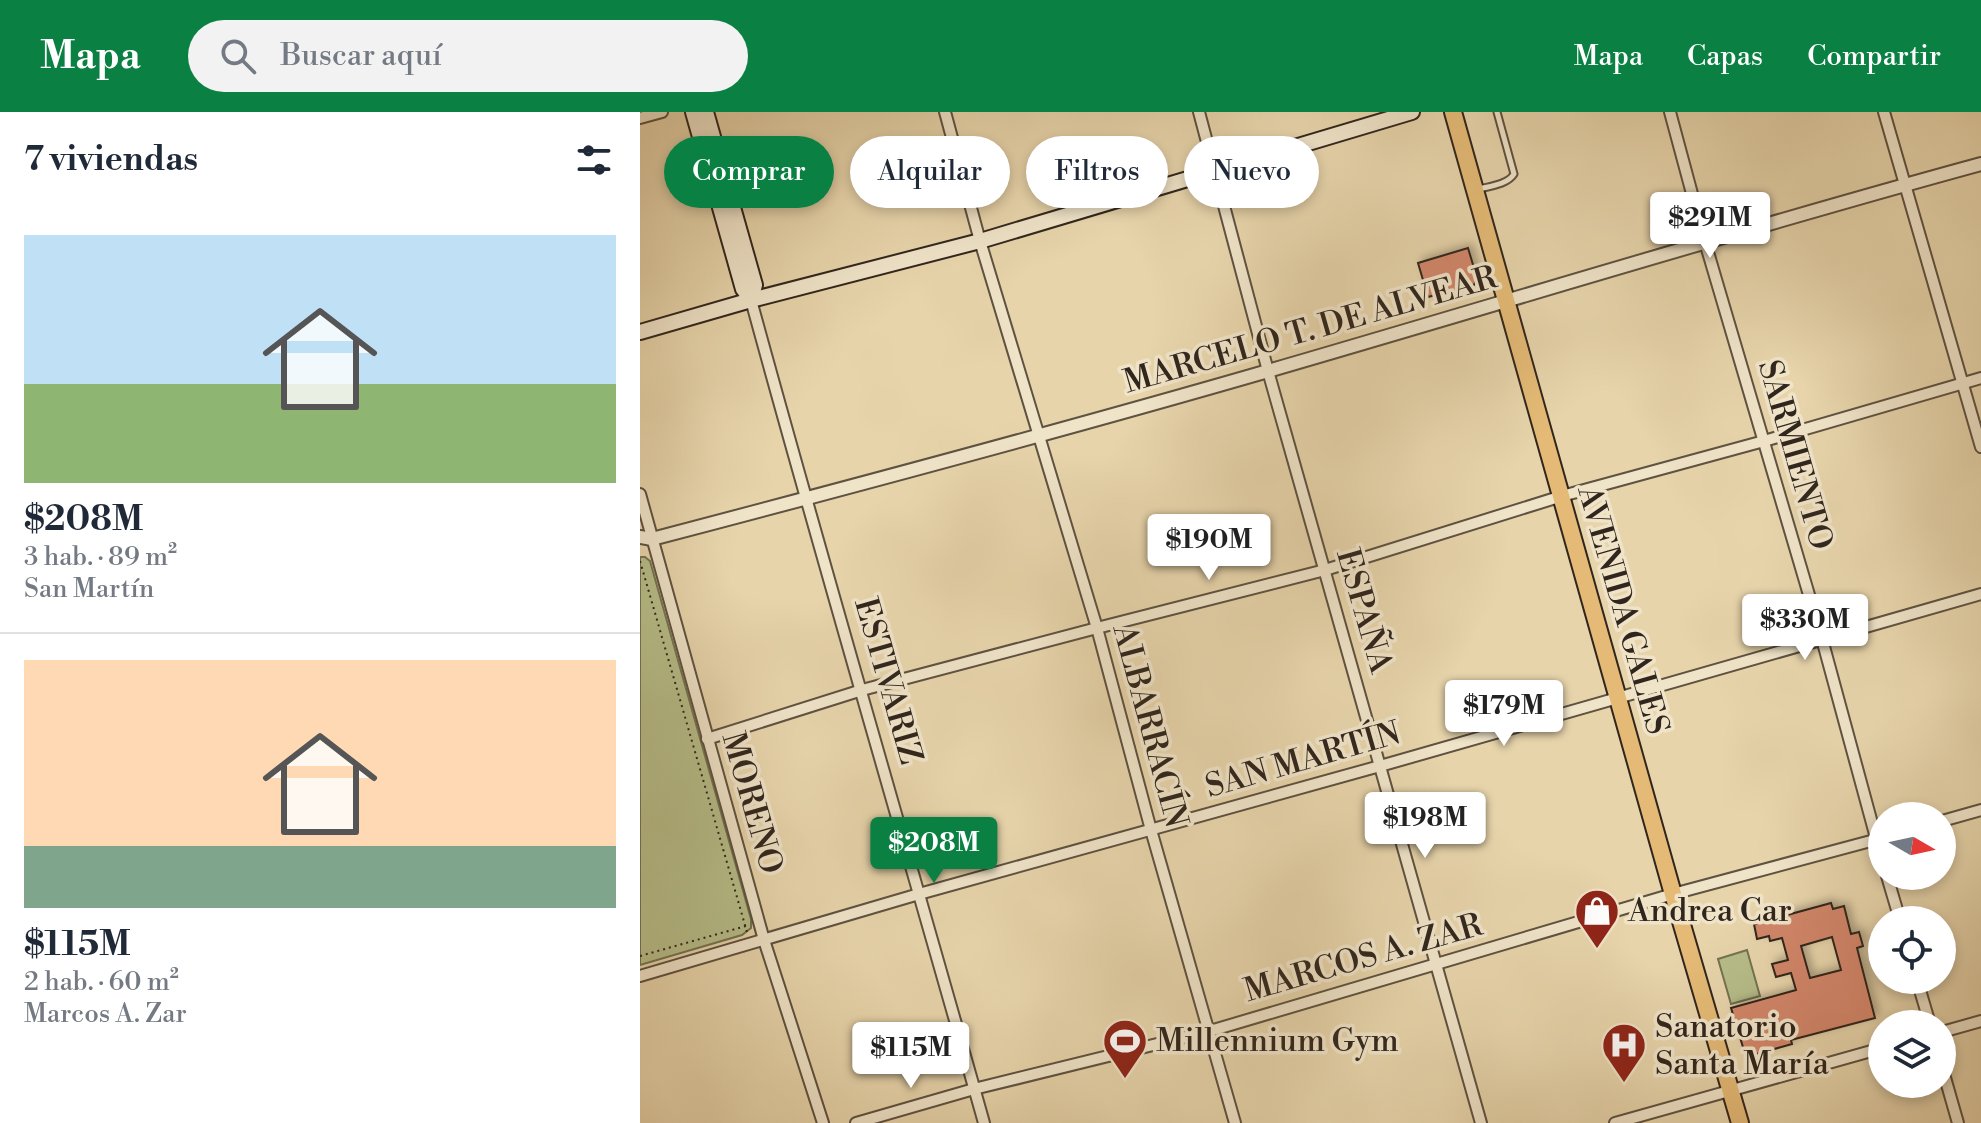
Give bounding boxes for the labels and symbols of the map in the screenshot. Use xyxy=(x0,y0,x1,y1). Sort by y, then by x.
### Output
pin: $291M xyxy=(1654,192,1766,260)
street label: MARCELO T. DE ALVEAR xyxy=(1119,257,1502,402)
street label: SARMIENTO xyxy=(1749,355,1841,555)
street label: AVENIDA GALES xyxy=(1568,480,1678,739)
pin: $190M xyxy=(1153,514,1265,582)
street label: ESPAÑA xyxy=(1327,544,1403,679)
street label: ESTIVARIZ xyxy=(845,593,931,769)
pin: $330M xyxy=(1749,594,1861,662)
street label: ALBARRACÍN xyxy=(1103,619,1198,832)
pin: $179M xyxy=(1448,680,1560,748)
street label: SAN MARTÍN xyxy=(1200,711,1405,807)
street label: MORENO xyxy=(713,727,791,879)
pin: $198M xyxy=(1369,792,1481,860)
north arrow xyxy=(1868,802,1956,890)
pin: $208M xyxy=(878,817,990,885)
shop icon: Andrea Car xyxy=(1573,887,1621,950)
place label: Andrea Car xyxy=(1627,891,1792,931)
street label: MARCOS A. ZAR xyxy=(1240,905,1487,1011)
place label: Sanatorio Santa María xyxy=(1655,1007,1830,1084)
sports icon: Millennium Gym xyxy=(1101,1017,1149,1080)
place label: Millennium Gym xyxy=(1156,1021,1399,1061)
hospital icon: Sanatorio Santa María xyxy=(1600,1021,1648,1084)
pin: $115M xyxy=(855,1022,967,1090)

